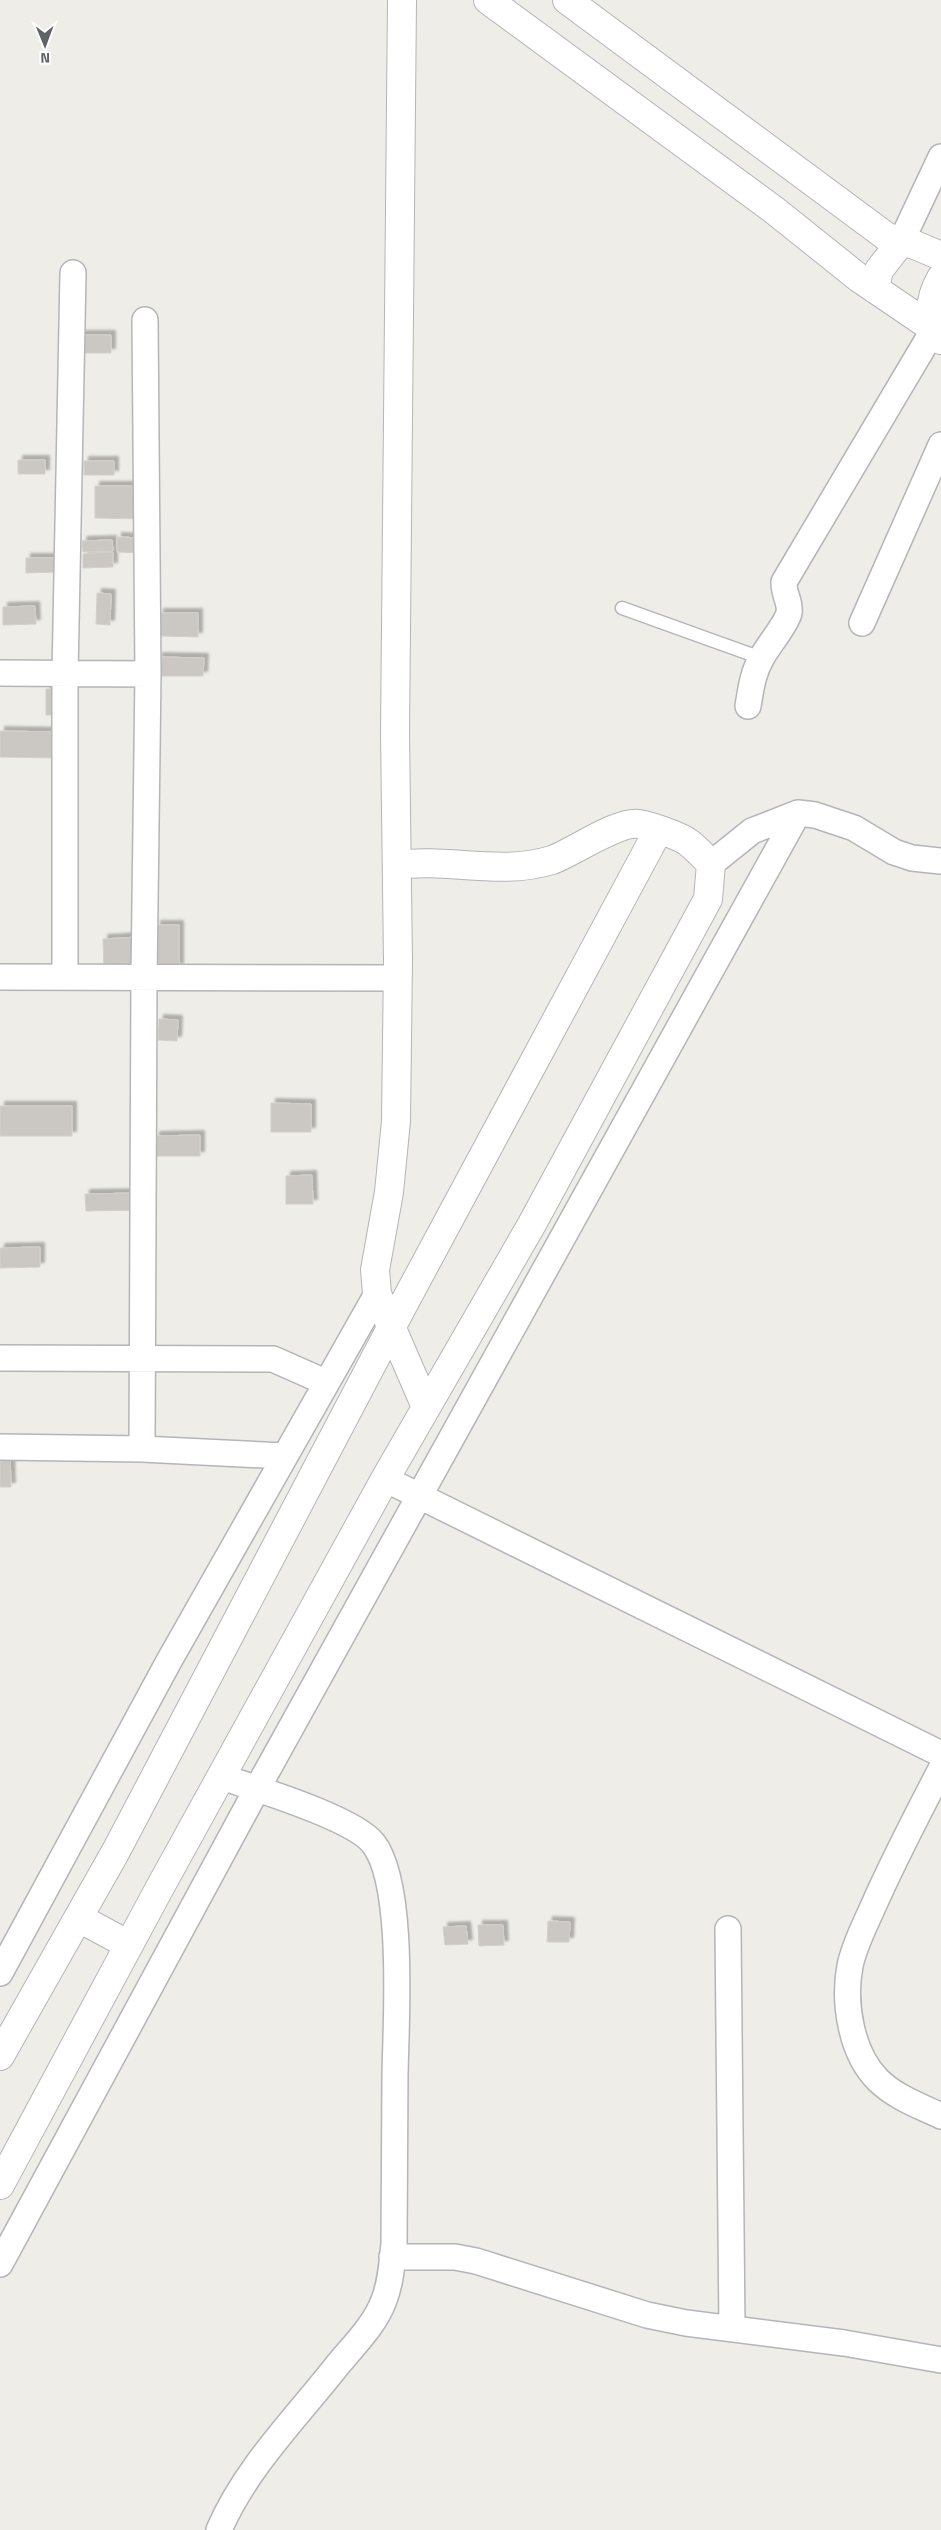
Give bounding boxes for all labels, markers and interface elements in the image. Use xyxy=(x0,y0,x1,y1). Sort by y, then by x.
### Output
north arrow xyxy=(20,20,70,70)
text: N xyxy=(40,48,50,69)

